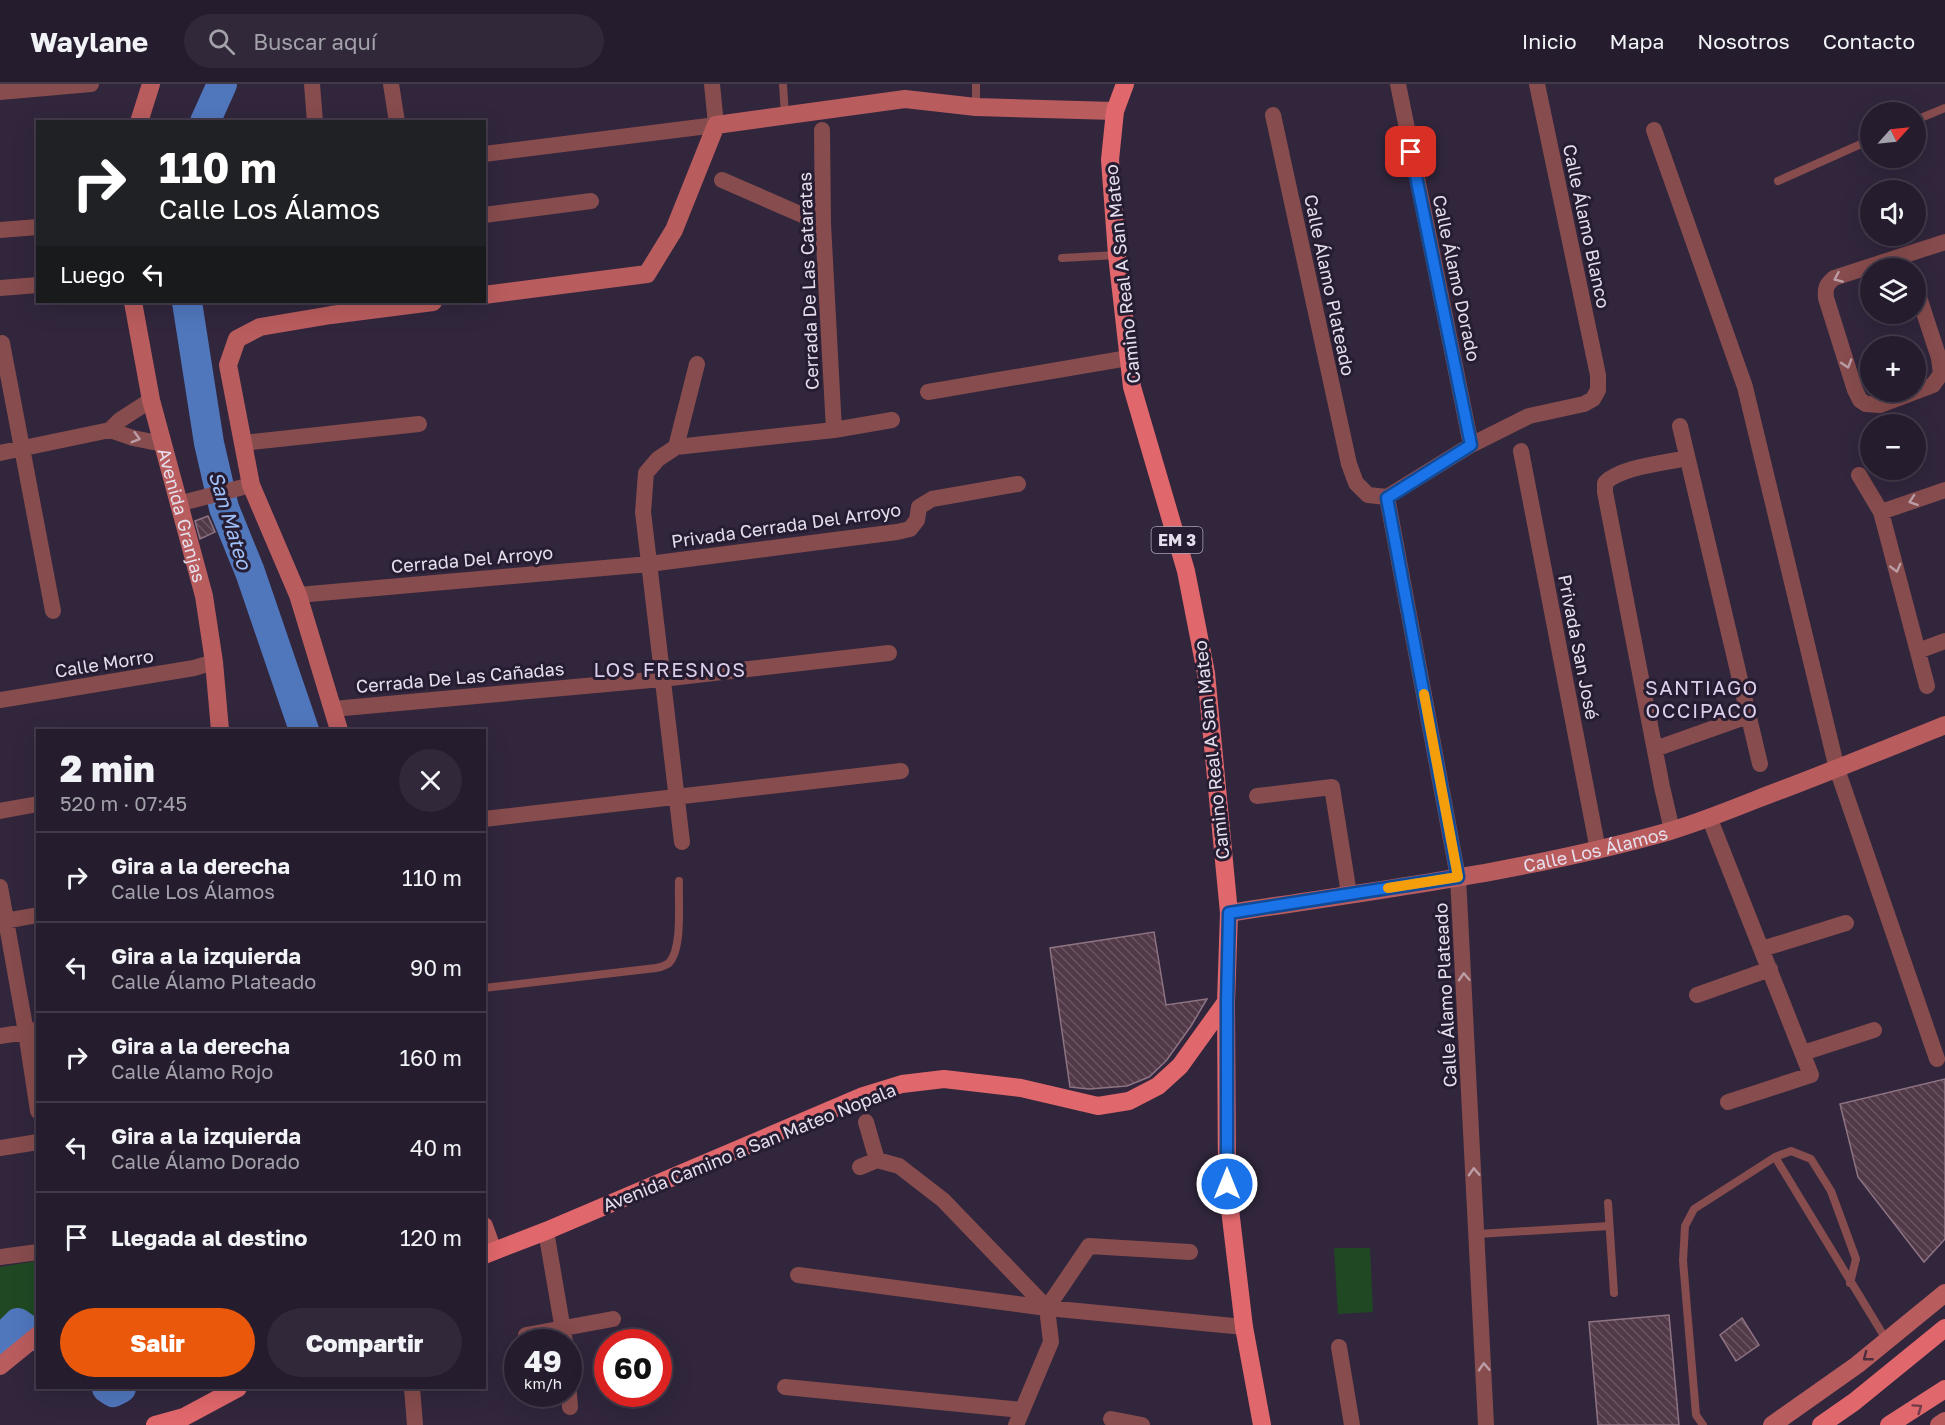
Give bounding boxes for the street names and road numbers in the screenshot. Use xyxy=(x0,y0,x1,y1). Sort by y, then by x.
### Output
street label: Calle Álamo Blanco xyxy=(1559,142,1615,310)
street label: Camino Real A San Mateo xyxy=(1100,163,1144,385)
street label: Cerrada De Las Cataratas xyxy=(793,172,823,390)
street label: Calle Álamo Plateado xyxy=(1300,192,1360,378)
street label: Calle Álamo Dorado xyxy=(1429,193,1485,363)
street label: Avenida Granjas xyxy=(154,446,211,585)
street label: Privada Cerrada Del Arroyo xyxy=(670,498,902,552)
road number: EM 3 xyxy=(1152,527,1202,553)
street label: Cerrada Del Arroyo xyxy=(390,541,554,577)
street label: Privada San José xyxy=(1554,573,1604,721)
street label: Camino Real A San Mateo xyxy=(1189,639,1233,861)
street label: Calle Morro xyxy=(53,644,155,682)
street label: Cerrada De Las Cañadas xyxy=(355,657,565,697)
street label: Calle Los Álamos xyxy=(1521,821,1670,876)
street label: Calle Álamo Plateado xyxy=(1429,902,1461,1088)
street label: Avenida Camino a San Mateo Nopala xyxy=(599,1078,899,1216)

